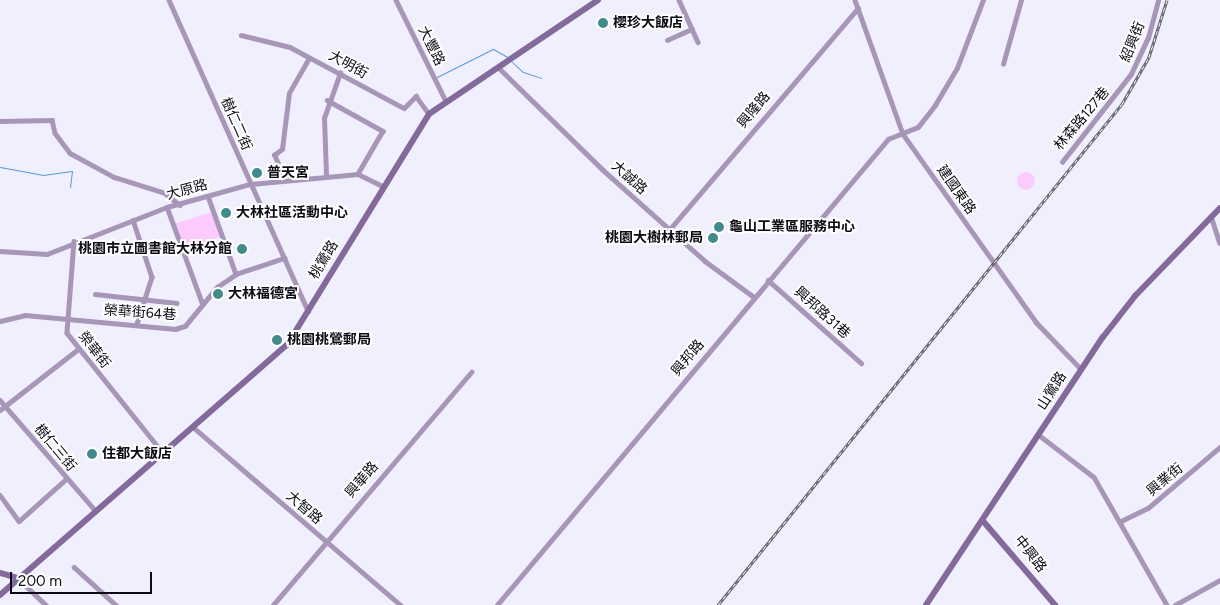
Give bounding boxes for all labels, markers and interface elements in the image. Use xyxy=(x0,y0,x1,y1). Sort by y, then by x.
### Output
place label: 櫻珍大飯店 xyxy=(613,15,683,31)
marker: 櫻珍大飯店 xyxy=(597,17,609,29)
street label: 紹興街 xyxy=(1117,19,1149,65)
street label: 大豐路 xyxy=(414,23,448,69)
street label: 大明街 xyxy=(326,47,370,83)
street label: 林森路127巷 xyxy=(1051,84,1113,154)
street label: 興隆路 xyxy=(734,89,774,131)
street label: 樹仁二街 xyxy=(217,95,255,153)
street label: 大誠路 xyxy=(608,158,650,198)
street label: 建國東路 xyxy=(933,162,979,218)
place label: 普天宮 xyxy=(267,165,309,181)
marker: 普天宮 xyxy=(251,167,263,179)
street label: 大原路 xyxy=(165,176,209,204)
place label: 大林社區活動中心 xyxy=(236,205,348,221)
marker: 大林社區活動中心 xyxy=(220,207,232,219)
place label: 龜山工業區服務中心 xyxy=(729,219,855,235)
marker: 龜山工業區服務中心 xyxy=(713,221,725,233)
place label: 桃園大樹林郵局 xyxy=(605,230,703,246)
marker: 桃園大樹林郵局 xyxy=(707,232,719,244)
street label: 桃鶯路 xyxy=(306,238,342,282)
place label: 桃園市立圖書館大林分館 xyxy=(78,241,232,257)
marker: 桃園市立圖書館大林分館 xyxy=(236,243,248,255)
street label: 興邦路31巷 xyxy=(791,284,853,342)
place label: 大林福德宮 xyxy=(228,286,298,302)
marker: 大林福德宮 xyxy=(212,288,224,300)
street label: 榮華街64巷 xyxy=(103,302,177,324)
street label: 榮華街 xyxy=(74,328,114,372)
place label: 桃園桃鶯郵局 xyxy=(287,332,371,348)
marker: 桃園桃鶯郵局 xyxy=(271,334,283,346)
street label: 興邦路 xyxy=(668,337,708,379)
street label: 山鶯路 xyxy=(1034,369,1070,413)
street label: 樹仁三街 xyxy=(31,421,79,475)
place label: 住都大飯店 xyxy=(102,446,172,462)
marker: 住都大飯店 xyxy=(86,448,98,460)
street label: 興華路 xyxy=(342,459,382,501)
street label: 興業街 xyxy=(1144,460,1186,500)
street label: 大智路 xyxy=(283,488,325,528)
street label: 中興路 xyxy=(1010,532,1050,576)
scale bar xyxy=(12,562,155,594)
text: 200 m xyxy=(18,572,62,590)

